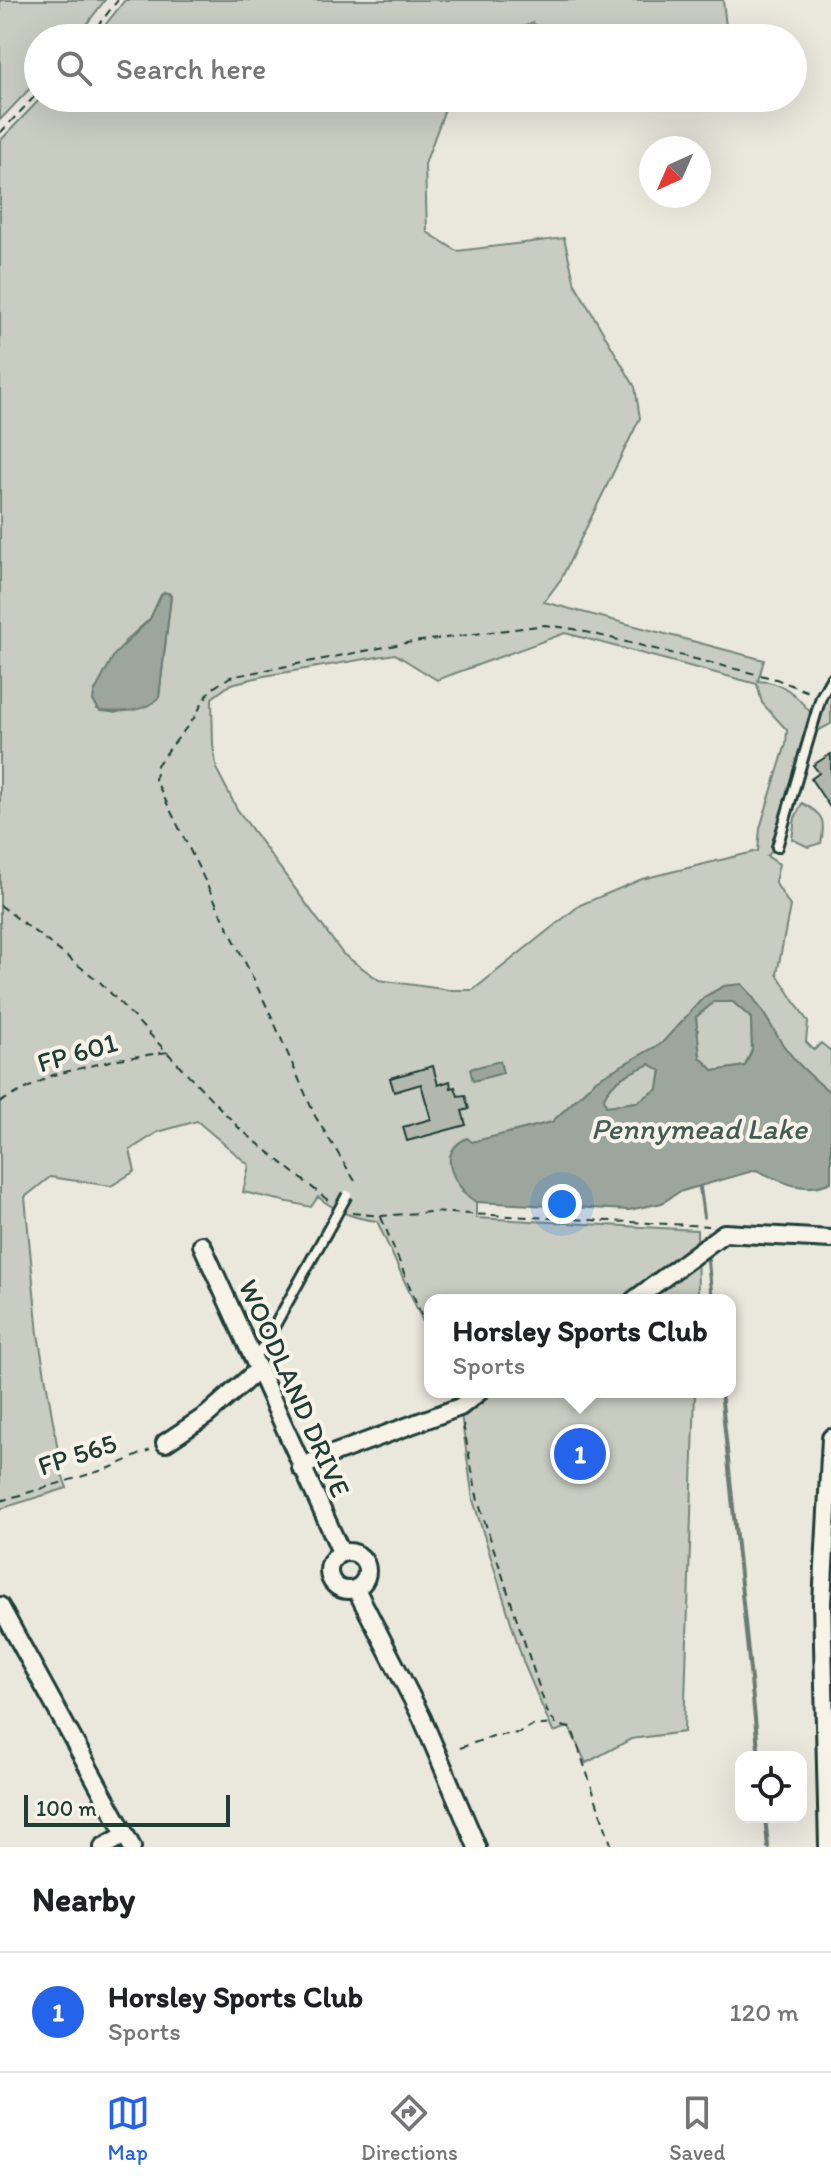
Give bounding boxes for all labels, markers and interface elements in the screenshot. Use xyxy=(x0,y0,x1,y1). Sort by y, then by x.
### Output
search box xyxy=(24,24,807,112)
icon: search xyxy=(52,46,96,90)
text: Search here xyxy=(116,50,266,87)
north arrow xyxy=(639,136,711,208)
street label: FP 601 xyxy=(33,1024,121,1080)
water label: Pennymead Lake xyxy=(591,1110,809,1147)
your location xyxy=(542,1184,582,1224)
street label: WOODLAND DRIVE xyxy=(232,1274,358,1502)
popup xyxy=(424,1294,736,1398)
text: Horsley Sports Club xyxy=(452,1312,708,1349)
text: Sports xyxy=(452,1349,525,1381)
pin: 1 xyxy=(554,1424,606,1484)
street label: FP 565 xyxy=(33,1425,121,1483)
map controls xyxy=(735,1751,807,1823)
button: locate xyxy=(735,1751,807,1823)
scale bar xyxy=(24,1791,230,1827)
text: 100 m xyxy=(36,1795,97,1822)
text: Nearby xyxy=(32,1879,135,1920)
text: Horsley Sports Club xyxy=(108,1978,363,2015)
text: 1 xyxy=(52,1996,64,2028)
text: 120 m xyxy=(730,1996,799,2028)
text: Sports xyxy=(108,2015,181,2047)
tab: Map xyxy=(106,2091,150,2166)
tab: Directions xyxy=(361,2091,458,2166)
tab: Saved xyxy=(669,2091,725,2166)

